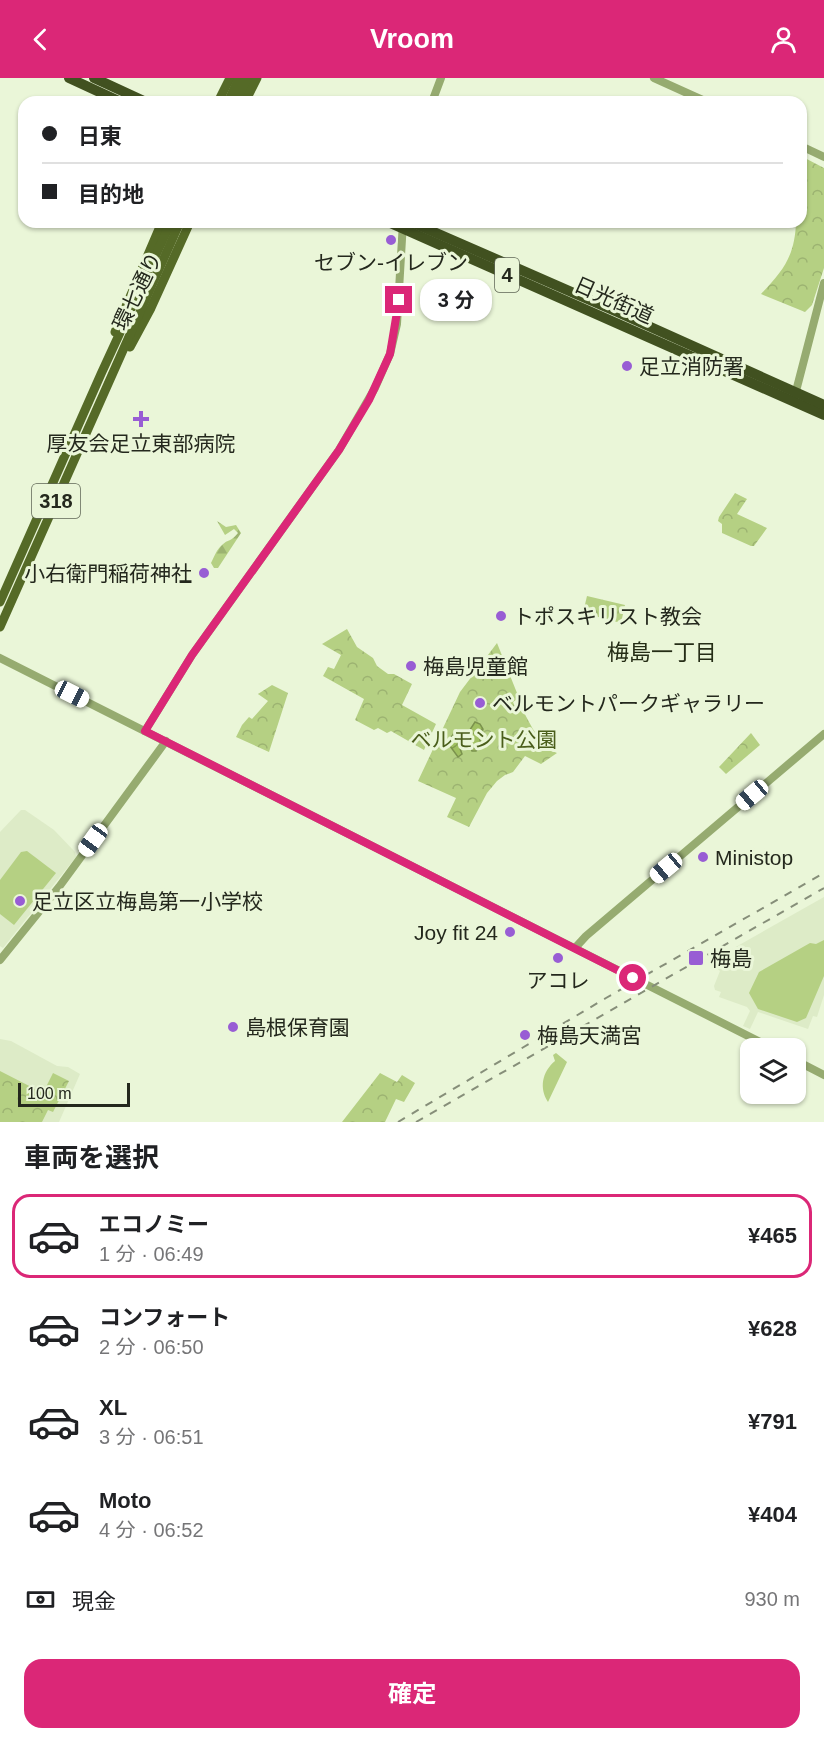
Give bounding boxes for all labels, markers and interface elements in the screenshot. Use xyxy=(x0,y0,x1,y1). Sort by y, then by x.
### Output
icon: back xyxy=(24,23,57,56)
icon: person xyxy=(767,23,800,56)
text: Vroom xyxy=(370,24,454,54)
text: 日東 xyxy=(78,124,122,149)
text: 目的地 xyxy=(78,182,144,207)
marker: セブン-イレブン xyxy=(384,233,398,247)
street label: 環七通り xyxy=(108,248,166,334)
place label: セブン-イレブン xyxy=(314,251,468,274)
road number: 4 xyxy=(495,258,519,292)
street label: 日光街道 xyxy=(571,272,657,328)
callout: 3 分 xyxy=(420,279,492,321)
route end xyxy=(385,286,412,313)
text: 3 分 xyxy=(438,289,474,311)
place label: 足立消防署 xyxy=(639,355,744,378)
marker: 足立消防署 xyxy=(620,359,634,373)
marker: 厚友会足立東部病院 xyxy=(132,410,150,428)
place label: 厚友会足立東部病院 xyxy=(47,432,236,455)
road number: 318 xyxy=(32,484,80,518)
place label: 小右衛門稲荷神社 xyxy=(24,562,192,585)
marker: 小右衛門稲荷神社 xyxy=(197,566,211,580)
place label: トポスキリスト教会 xyxy=(513,605,702,628)
marker: トポスキリスト教会 xyxy=(494,609,508,623)
district label: 梅島一丁目 xyxy=(607,640,717,665)
place label: 梅島児童館 xyxy=(423,655,528,678)
marker: 梅島児童館 xyxy=(404,659,418,673)
car xyxy=(52,678,92,710)
place label: ベルモントパークギャラリー xyxy=(492,692,765,715)
marker: ベルモントパークギャラリー xyxy=(473,696,487,710)
park label: ベルモント公園 xyxy=(411,728,558,751)
car xyxy=(732,777,772,813)
car xyxy=(75,820,111,860)
place label: Ministop xyxy=(715,846,793,869)
car xyxy=(646,850,686,886)
marker: Ministop xyxy=(696,850,710,864)
place label: 足立区立梅島第一小学校 xyxy=(32,890,263,913)
marker: 足立区立梅島第一小学校 xyxy=(13,894,27,908)
place label: Joy fit 24 xyxy=(414,921,498,944)
marker: Joy fit 24 xyxy=(503,925,517,939)
place label: 梅島 xyxy=(710,947,752,970)
marker: 梅島 xyxy=(687,949,705,967)
marker: アコレ xyxy=(551,951,565,965)
route start xyxy=(619,964,646,991)
place label: アコレ xyxy=(527,969,590,992)
place label: 島根保育園 xyxy=(245,1016,350,1039)
marker: 島根保育園 xyxy=(226,1020,240,1034)
place label: 梅島天満宮 xyxy=(537,1024,642,1047)
marker: 梅島天満宮 xyxy=(518,1028,532,1042)
map controls xyxy=(740,1038,806,1104)
button: layers xyxy=(740,1038,806,1104)
scale bar xyxy=(18,1080,130,1108)
text: 100 m xyxy=(27,1085,71,1102)
text: 車両を選択 xyxy=(24,1143,159,1173)
icon: car xyxy=(27,1209,81,1263)
text: エコノミー xyxy=(99,1212,209,1237)
text: ¥465 xyxy=(748,1223,797,1248)
text: 1 分 · 06:49 xyxy=(99,1243,204,1265)
icon: car xyxy=(27,1302,81,1356)
text: コンフォート xyxy=(99,1305,230,1330)
text: ¥628 xyxy=(748,1316,797,1341)
text: 2 分 · 06:50 xyxy=(99,1336,204,1358)
icon: car xyxy=(27,1395,81,1449)
text: XL xyxy=(99,1395,127,1420)
text: ¥791 xyxy=(748,1409,797,1434)
text: 3 分 · 06:51 xyxy=(99,1426,204,1448)
icon: car xyxy=(27,1488,81,1542)
text: Moto xyxy=(99,1488,152,1513)
text: ¥404 xyxy=(748,1502,797,1527)
text: 4 分 · 06:52 xyxy=(99,1519,204,1541)
icon: cash xyxy=(24,1583,57,1616)
text: 930 m xyxy=(744,1588,800,1610)
text: 現金 xyxy=(72,1589,116,1614)
button: 確定 xyxy=(24,1659,800,1728)

